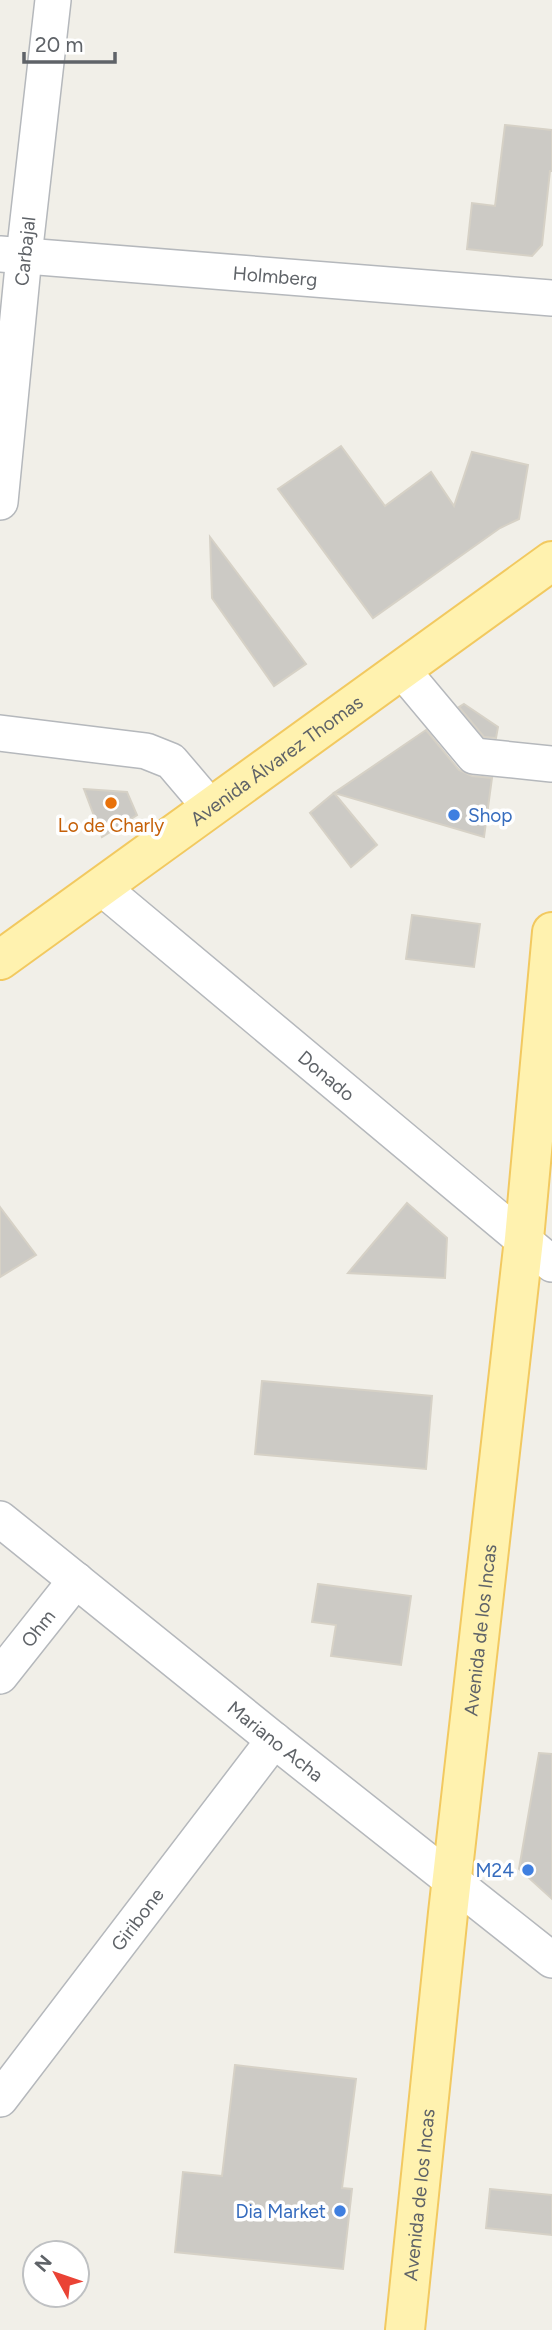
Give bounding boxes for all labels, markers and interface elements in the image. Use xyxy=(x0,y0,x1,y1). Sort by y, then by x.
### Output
scale bar xyxy=(24,21,116,65)
text: 20 m xyxy=(35,32,83,57)
street label: Carbajal xyxy=(10,215,40,287)
street label: Holmberg xyxy=(232,262,318,291)
street label: Avenida Álvarez Thomas xyxy=(186,690,368,831)
marker: Lo de Charly xyxy=(103,795,119,811)
place label: Shop xyxy=(468,804,513,827)
marker: Shop xyxy=(446,807,462,823)
place label: Lo de Charly xyxy=(58,814,164,837)
street label: Donado xyxy=(293,1046,359,1106)
street label: Avenida de los Incas xyxy=(459,1543,502,1717)
street label: Ohm xyxy=(16,1605,60,1652)
street label: Mariano Acha xyxy=(223,1696,328,1787)
place label: M24 xyxy=(476,1859,514,1882)
marker: M24 xyxy=(520,1862,536,1878)
street label: Giribone xyxy=(106,1884,169,1956)
street label: Avenida de los Incas xyxy=(399,2107,440,2282)
place label: Dia Market xyxy=(235,2200,326,2223)
marker: Dia Market xyxy=(332,2203,348,2219)
north arrow xyxy=(21,2239,91,2309)
text: N xyxy=(30,2250,57,2276)

